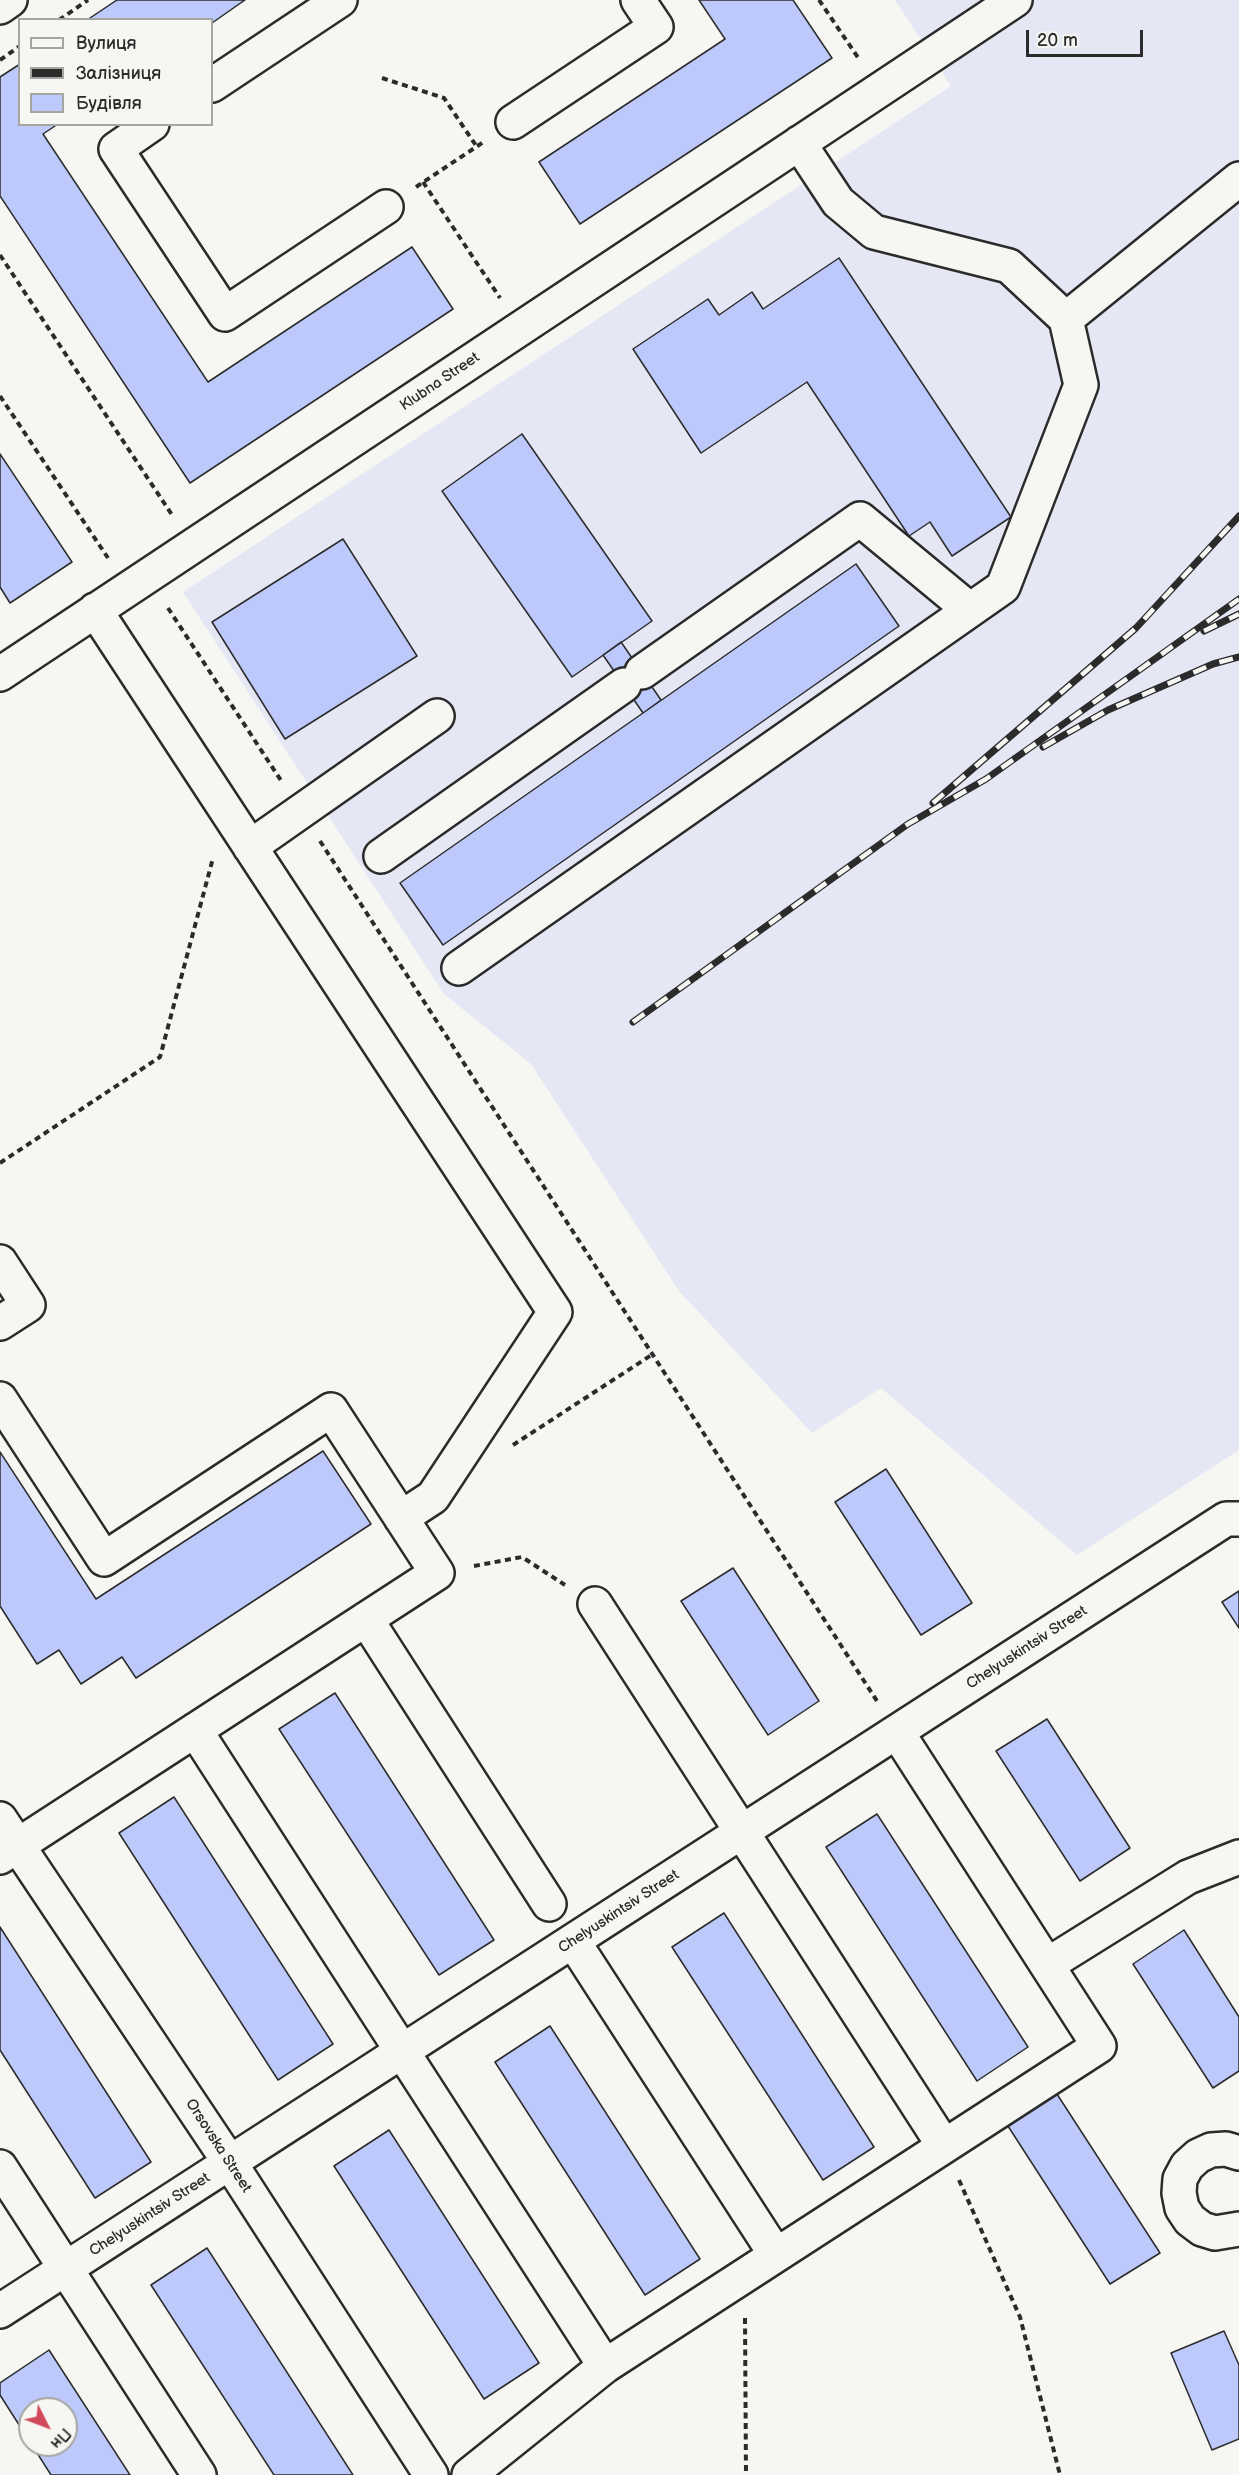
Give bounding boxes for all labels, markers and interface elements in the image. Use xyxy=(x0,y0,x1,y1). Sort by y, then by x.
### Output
legend xyxy=(18,18,213,126)
scale bar xyxy=(1029,18,1146,56)
text: 20 m xyxy=(1037,30,1078,51)
text: Вулиця xyxy=(76,33,137,54)
text: Залізниця xyxy=(76,63,161,84)
text: Будівля xyxy=(76,93,142,114)
street label: Klubna Street xyxy=(397,349,483,415)
street label: Chelyuskintsiv Street xyxy=(963,1602,1091,1694)
street label: Chelyuskintsiv Street xyxy=(555,1866,683,1958)
street label: Orsovska Street xyxy=(181,2096,255,2196)
street label: Chelyuskintsiv Street xyxy=(86,2169,214,2261)
north arrow xyxy=(18,2397,78,2457)
text: Пн xyxy=(46,2424,74,2452)

